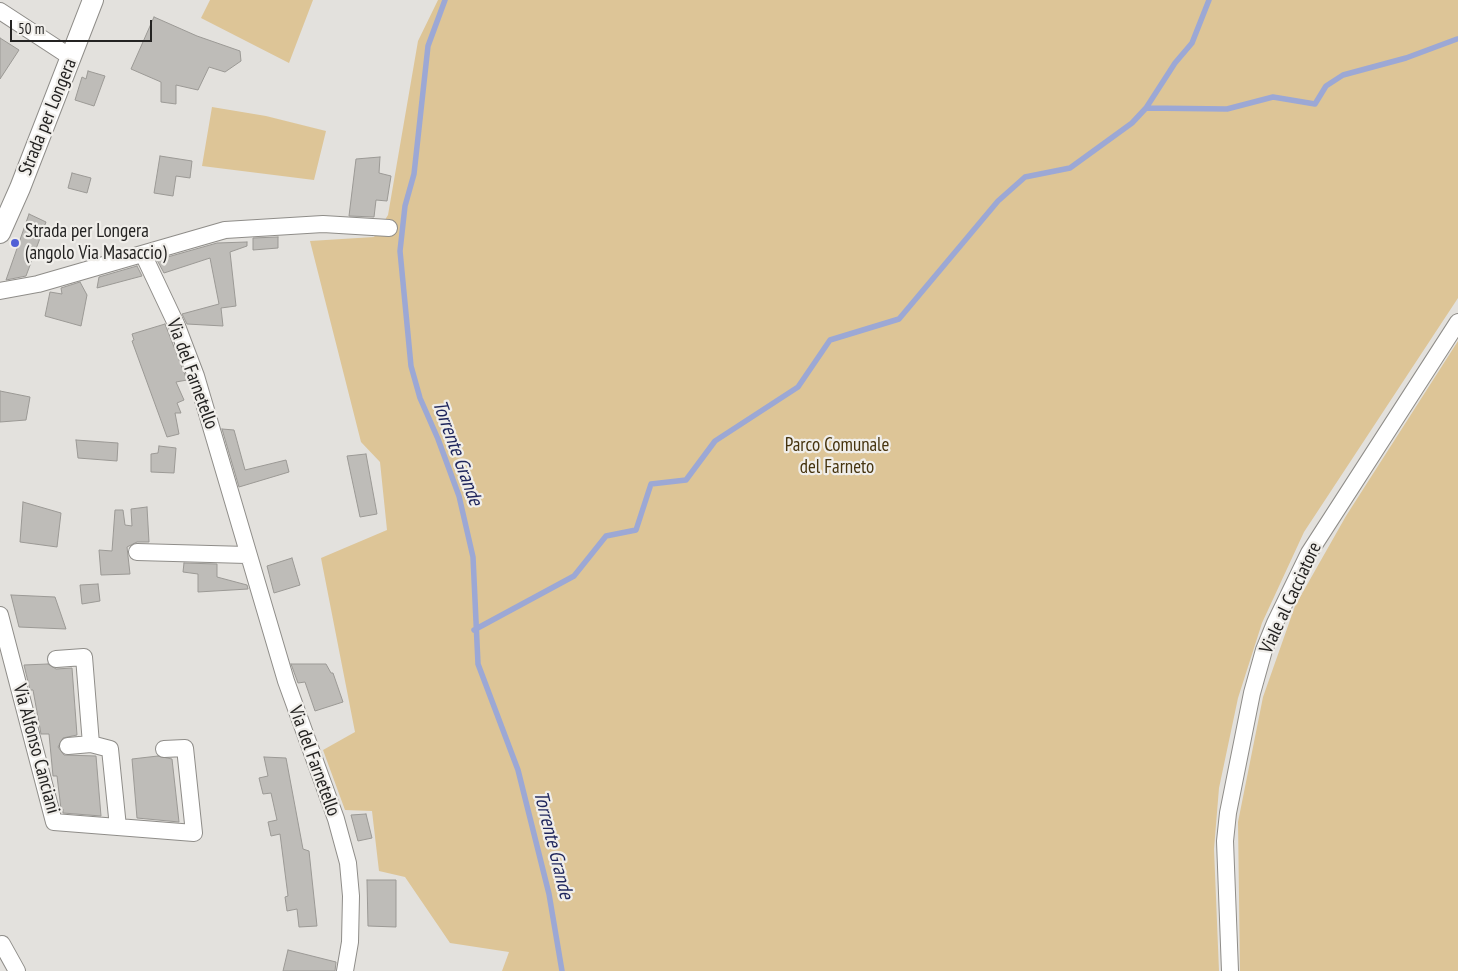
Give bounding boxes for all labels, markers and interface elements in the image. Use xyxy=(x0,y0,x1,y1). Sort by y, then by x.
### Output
scale bar xyxy=(12,10,155,42)
text: 50 m xyxy=(18,19,44,38)
street label: Strada per Longera xyxy=(14,55,82,179)
place label: Strada per Longera (angolo Via Masaccio) xyxy=(25,221,167,265)
marker: Strada per Longera (angolo Via Masaccio) xyxy=(9,237,21,249)
street label: Via del Farnetello xyxy=(161,316,223,432)
water label: Torrente Grande xyxy=(427,397,487,509)
park label: Parco Comunale del Farneto xyxy=(785,435,889,479)
street label: Viale al Cacciatore xyxy=(1255,539,1327,657)
street label: Via Alfonso Canciani xyxy=(8,682,64,816)
street label: Via del Farnetello xyxy=(283,703,345,819)
water label: Torrente Grande xyxy=(528,789,578,901)

